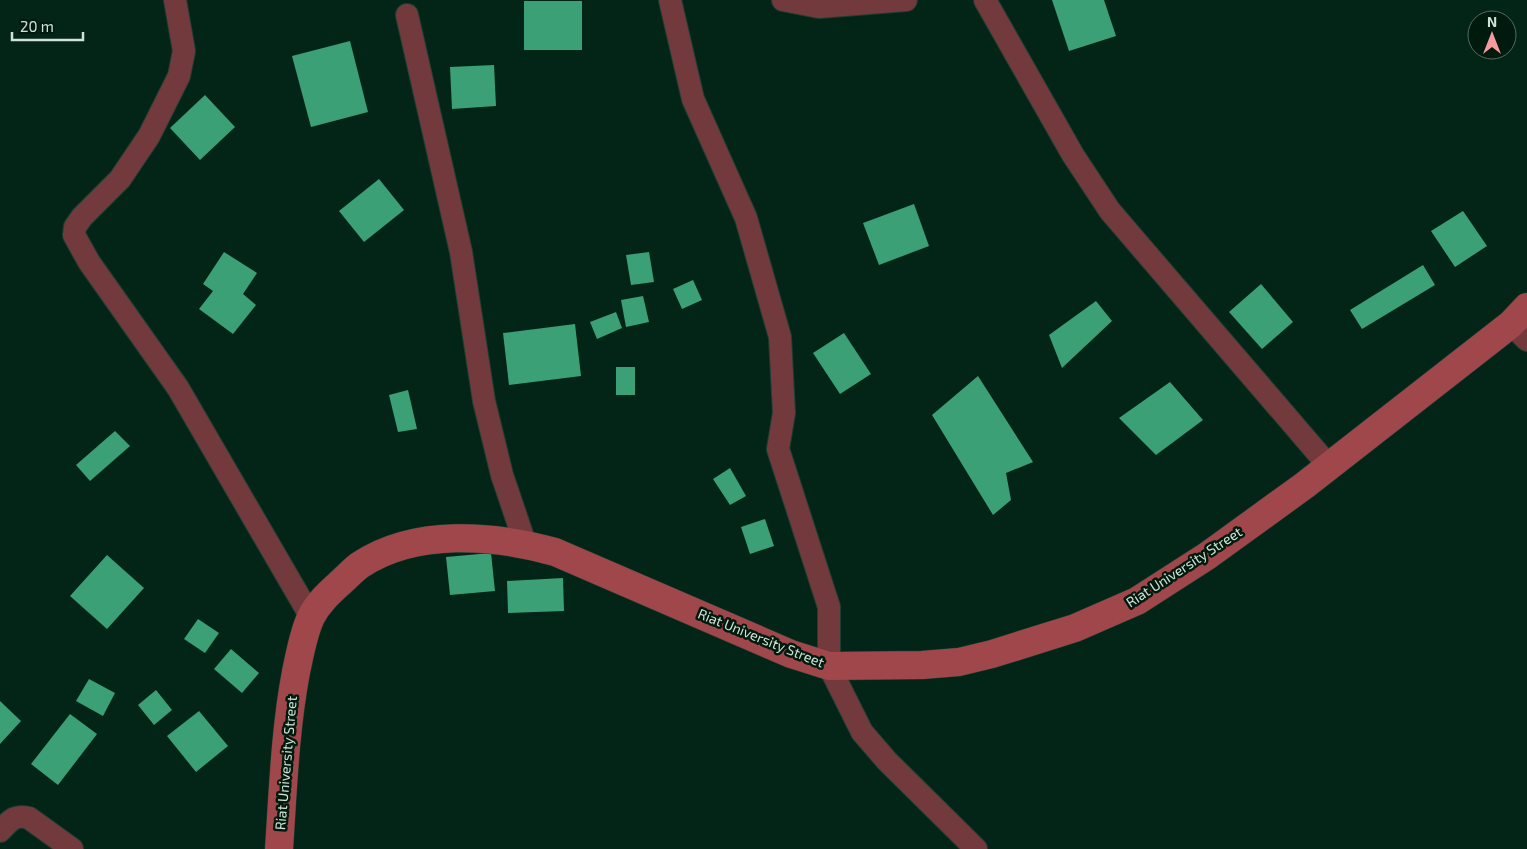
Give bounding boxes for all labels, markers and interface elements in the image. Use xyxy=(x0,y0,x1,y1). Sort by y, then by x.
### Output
scale bar xyxy=(12,10,84,42)
north arrow xyxy=(1467,10,1517,60)
text: N xyxy=(1487,13,1497,30)
text: 20 m xyxy=(20,17,54,35)
street label: Riat University Street xyxy=(1123,523,1245,610)
street label: Riat University Street xyxy=(696,604,827,671)
street label: Riat University Street xyxy=(271,695,300,831)

